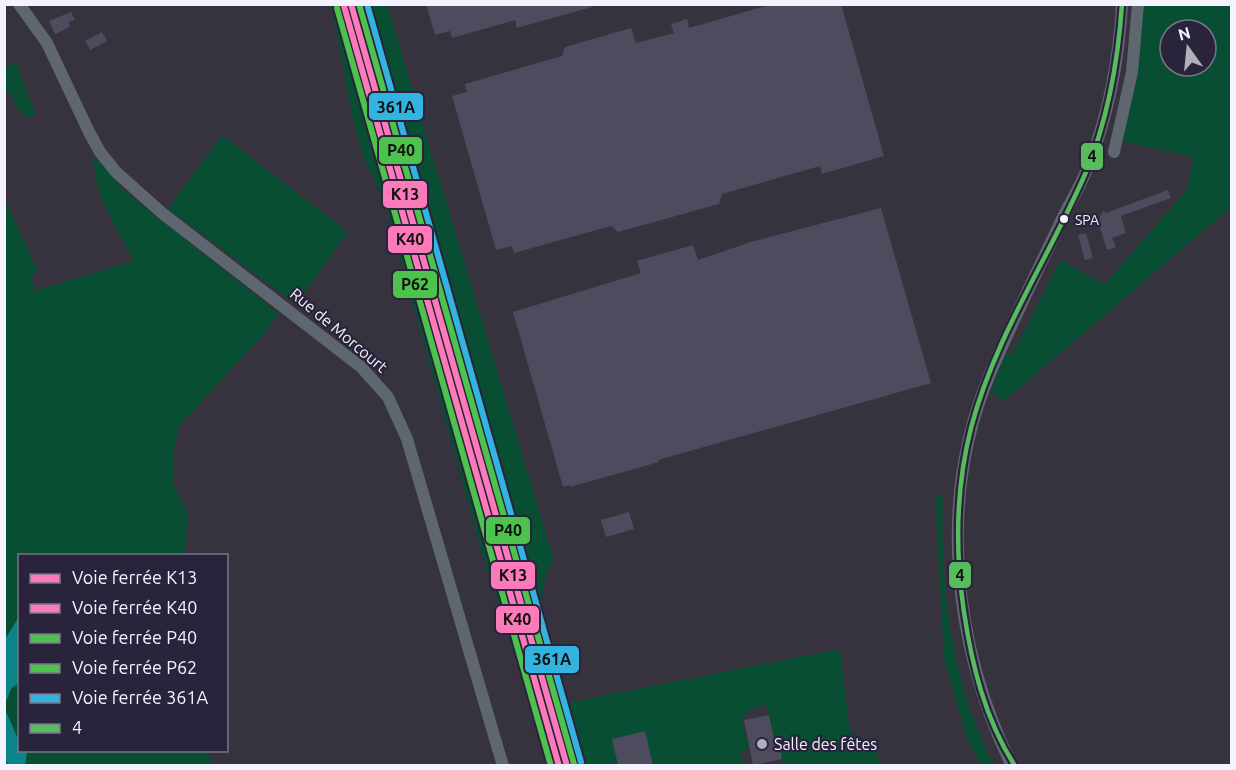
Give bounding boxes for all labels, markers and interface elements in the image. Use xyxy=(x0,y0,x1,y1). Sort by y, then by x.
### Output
north arrow xyxy=(1158,18,1218,78)
text: N xyxy=(1176,23,1192,44)
line badge: 361A xyxy=(368,92,424,121)
text: 361A xyxy=(377,98,416,116)
line badge: P40 xyxy=(378,136,423,165)
text: P40 xyxy=(387,141,415,159)
line badge: 4 xyxy=(1080,142,1104,171)
text: 4 xyxy=(1087,147,1097,165)
line badge: K13 xyxy=(382,180,428,209)
text: K13 xyxy=(391,185,419,203)
place label: SPA xyxy=(1075,212,1099,228)
marker: SPA xyxy=(1058,213,1070,225)
line badge: K40 xyxy=(387,225,433,254)
text: K40 xyxy=(396,230,424,248)
line badge: P62 xyxy=(392,270,438,299)
text: P62 xyxy=(401,275,429,293)
street label: Rue de Morcourt xyxy=(287,284,392,376)
line badge: P40 xyxy=(485,516,531,545)
text: P40 xyxy=(494,521,522,539)
legend xyxy=(18,554,228,752)
line badge: K13 xyxy=(490,561,536,590)
line badge: 4 xyxy=(948,561,972,589)
text: K13 xyxy=(499,566,527,584)
text: 4 xyxy=(955,566,965,584)
text: Voie ferrée K13 xyxy=(72,567,197,587)
text: Voie ferrée K40 xyxy=(72,597,197,617)
line badge: K40 xyxy=(495,605,540,634)
text: K40 xyxy=(503,610,531,628)
text: Voie ferrée P40 xyxy=(72,627,197,647)
line badge: 361A xyxy=(524,645,580,674)
text: 361A xyxy=(533,650,572,668)
text: Voie ferrée P62 xyxy=(72,657,197,677)
text: Voie ferrée 361A xyxy=(72,687,209,707)
text: 4 xyxy=(72,717,82,737)
place label: Salle des fêtes xyxy=(774,735,877,753)
marker: Salle des fêtes xyxy=(755,737,769,751)

